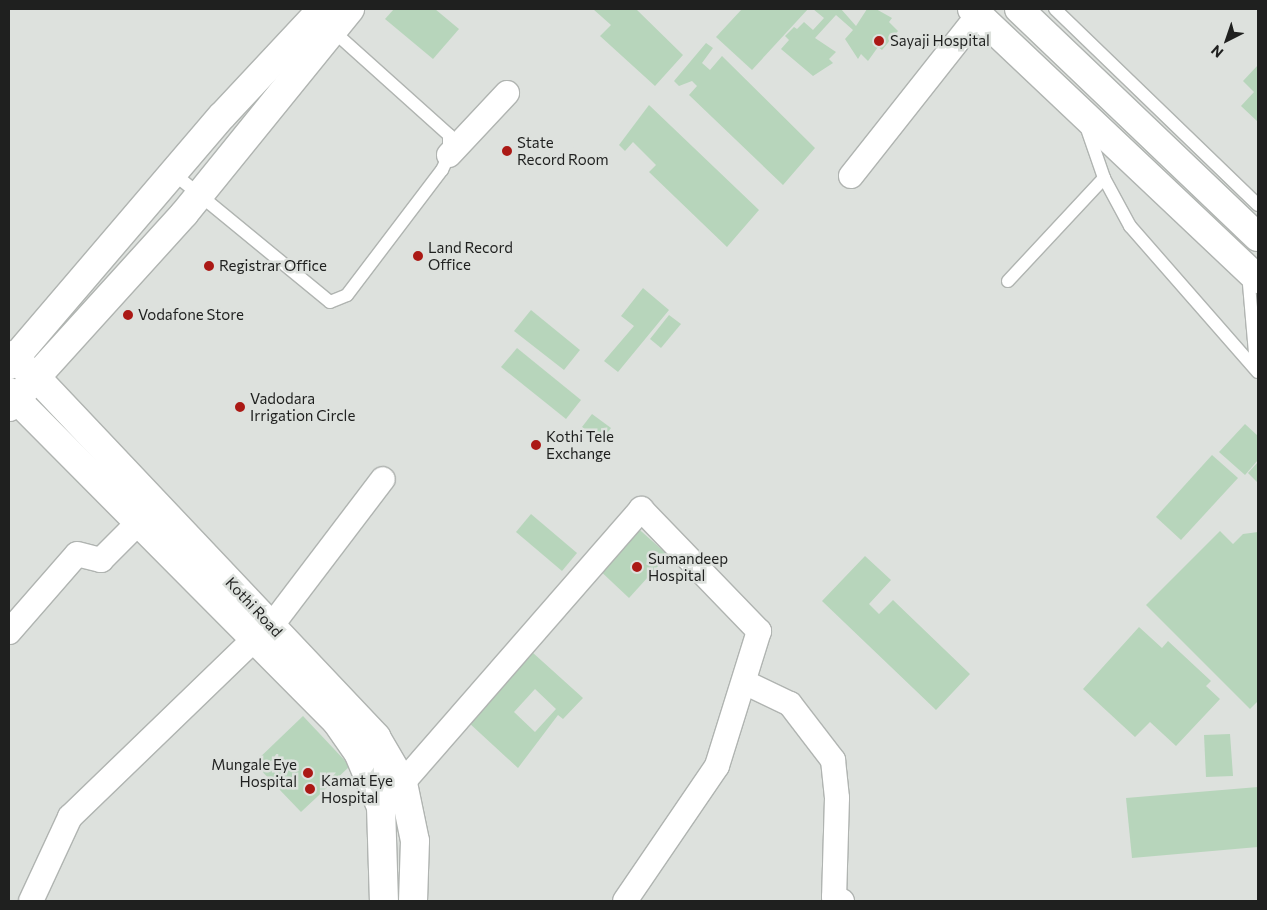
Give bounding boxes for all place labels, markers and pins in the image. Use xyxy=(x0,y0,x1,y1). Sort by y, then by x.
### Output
place label: Sayaji Hospital xyxy=(890,32,990,50)
marker: Sayaji Hospital xyxy=(872,34,886,48)
place label: State Record Room xyxy=(517,133,609,168)
marker: State Record Room xyxy=(501,145,513,157)
place label: Land Record Office xyxy=(428,238,513,273)
marker: Land Record Office xyxy=(412,250,424,262)
place label: Registrar Office xyxy=(219,257,327,275)
marker: Registrar Office xyxy=(203,260,215,272)
place label: Vodafone Store xyxy=(138,306,244,324)
marker: Vodafone Store xyxy=(122,309,134,321)
place label: Vadodara Irrigation Circle xyxy=(250,389,355,424)
marker: Vadodara Irrigation Circle xyxy=(234,401,246,413)
place label: Kothi Tele Exchange xyxy=(546,427,614,462)
marker: Kothi Tele Exchange xyxy=(530,439,542,451)
place label: Sumandeep Hospital xyxy=(648,549,728,584)
marker: Sumandeep Hospital xyxy=(630,560,644,574)
place label: Mungale Eye Hospital xyxy=(211,755,297,790)
marker: Mungale Eye Hospital xyxy=(301,766,315,780)
place label: Kamat Eye Hospital xyxy=(321,771,393,806)
marker: Kamat Eye Hospital xyxy=(303,782,317,796)

